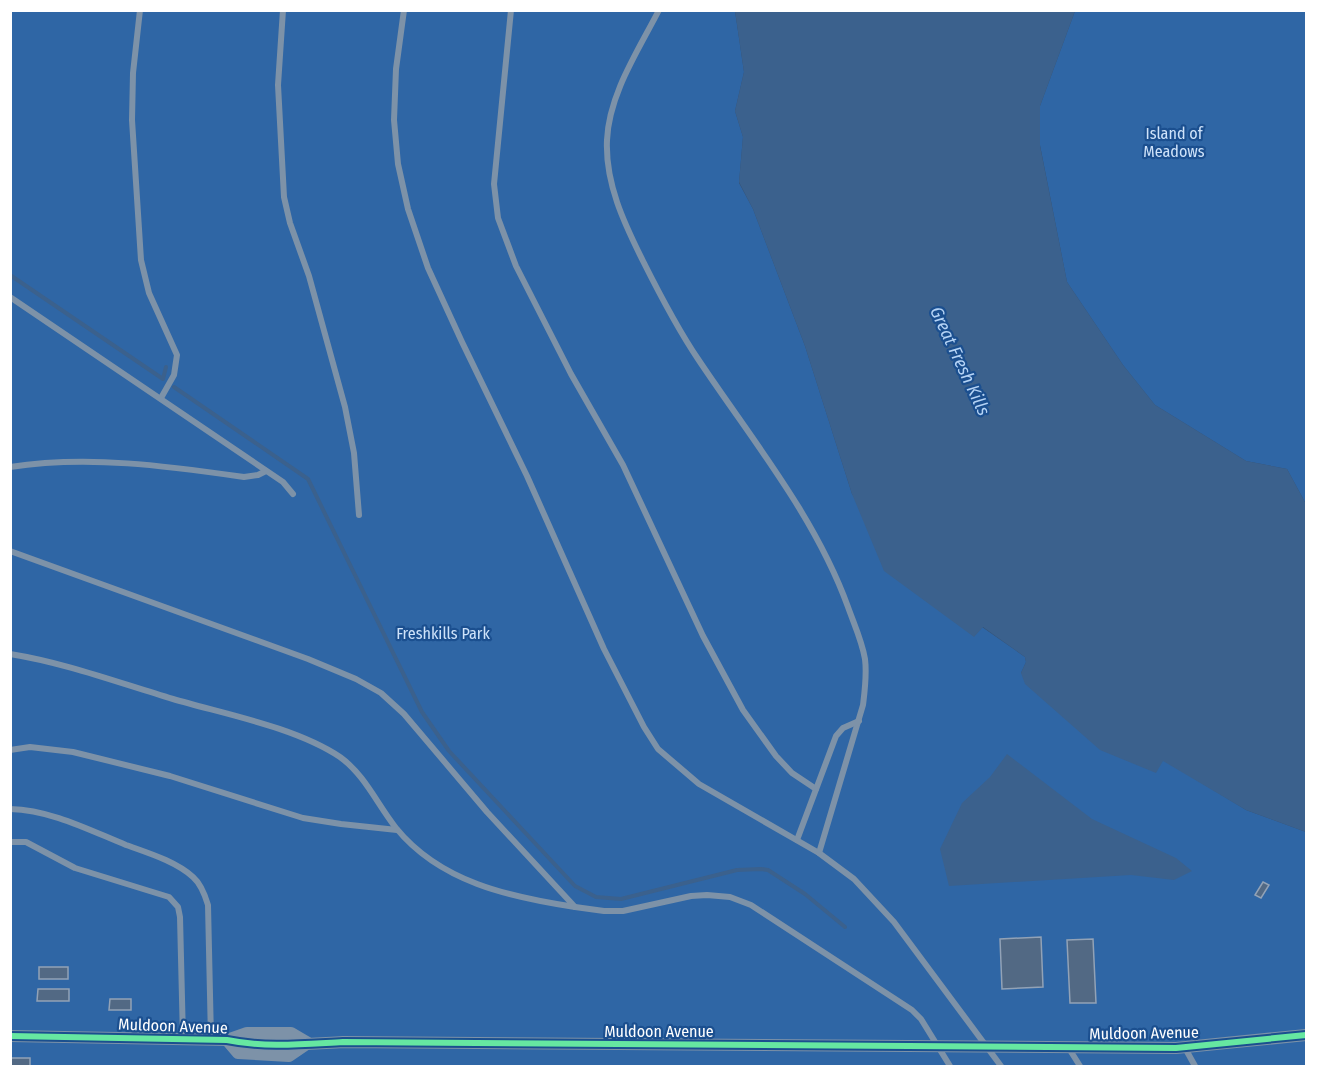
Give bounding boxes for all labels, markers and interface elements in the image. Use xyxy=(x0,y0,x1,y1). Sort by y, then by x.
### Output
park label: Island of Meadows xyxy=(1143,124,1205,161)
water label: Great Fresh Kills xyxy=(925,303,995,419)
park label: Freshkills Park xyxy=(396,624,490,643)
street label: Muldoon Avenue xyxy=(118,1015,228,1037)
street label: Muldoon Avenue xyxy=(604,1022,714,1041)
street label: Muldoon Avenue xyxy=(1089,1023,1199,1043)

